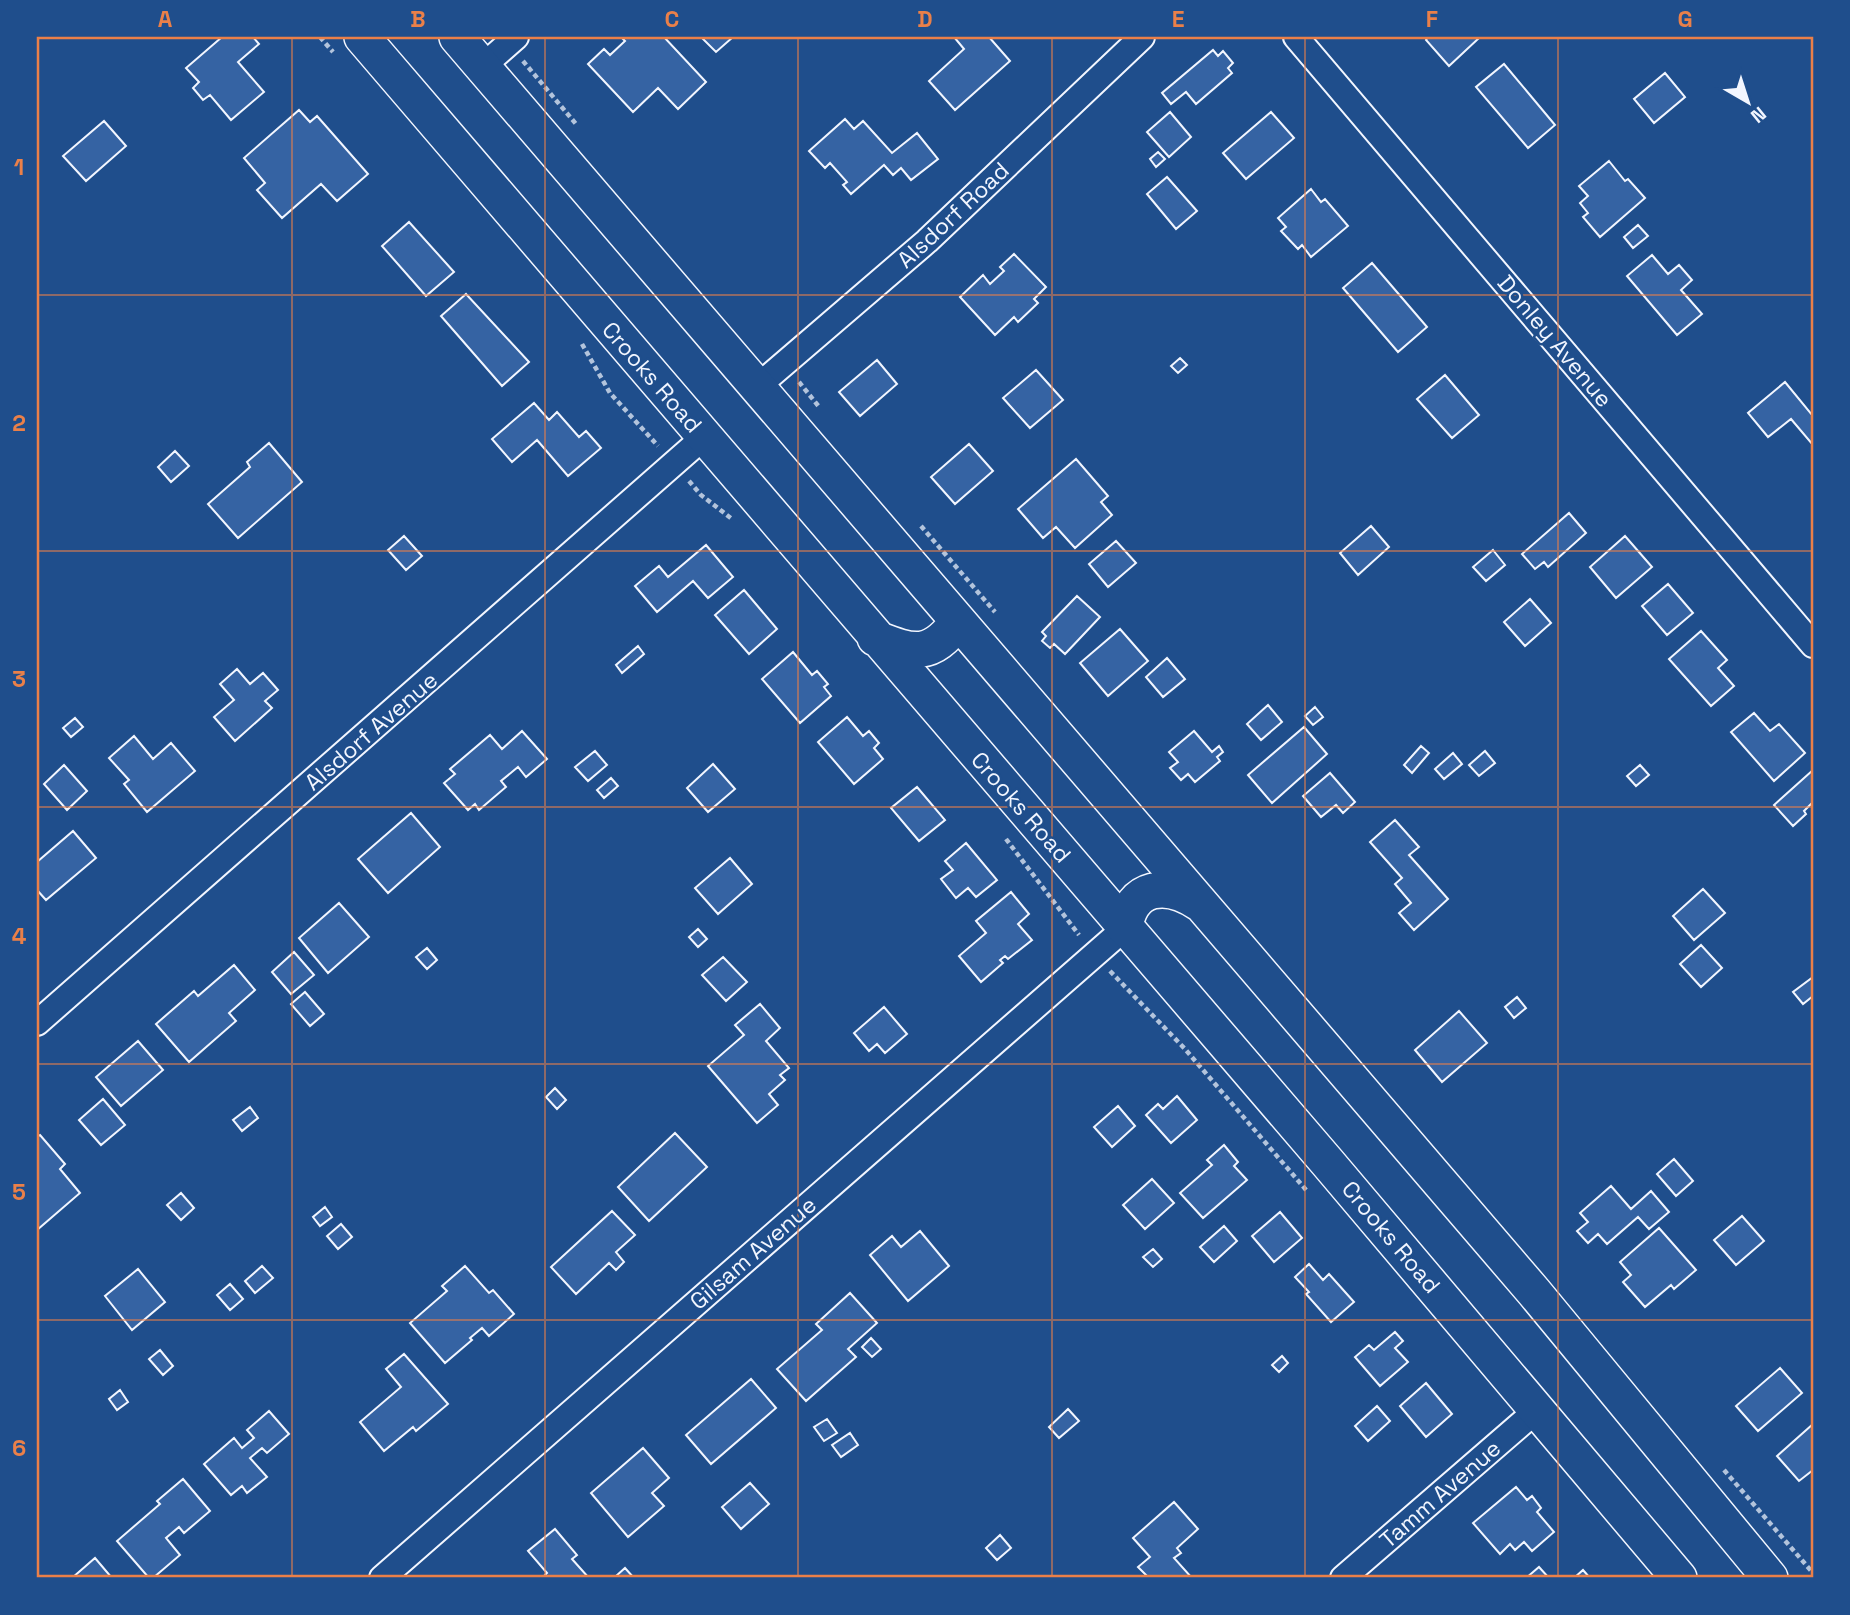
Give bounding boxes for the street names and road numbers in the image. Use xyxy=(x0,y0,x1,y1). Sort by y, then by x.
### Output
street label: Alsdorf Road xyxy=(891,155,1015,275)
street label: Donley Avenue xyxy=(1491,269,1619,413)
street label: Crooks Road xyxy=(595,315,709,439)
street label: Alsdorf Avenue xyxy=(298,665,444,797)
street label: Crooks Road xyxy=(964,745,1078,869)
street label: Crooks Road xyxy=(1335,1174,1447,1300)
street label: Gilsam Avenue xyxy=(683,1190,823,1316)
street label: Tamm Avenue xyxy=(1373,1433,1507,1555)

